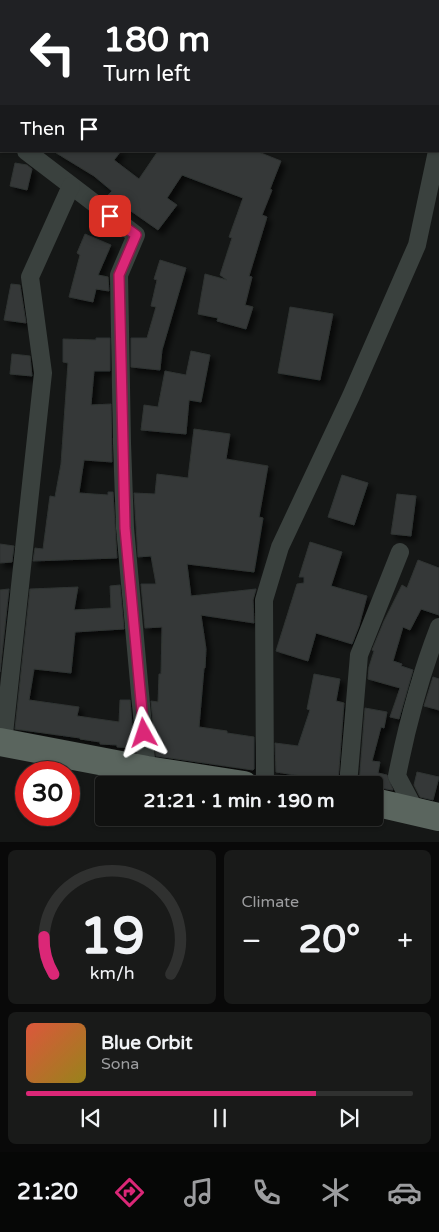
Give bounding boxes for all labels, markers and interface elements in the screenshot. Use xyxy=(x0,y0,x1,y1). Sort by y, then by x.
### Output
text: 180 m xyxy=(103,19,210,61)
icon: left xyxy=(20,20,85,85)
text: Turn left xyxy=(103,61,191,87)
icon: arrive xyxy=(75,115,103,143)
text: Then xyxy=(20,118,65,140)
pin xyxy=(89,195,131,237)
icon: arrive xyxy=(96,202,124,230)
position arrow xyxy=(117,706,169,758)
speed limit sign: 30 xyxy=(15,761,80,826)
text: 21:21 · 1 min · 190 m xyxy=(143,790,335,812)
text: Climate xyxy=(242,892,299,912)
text: 19 xyxy=(79,905,144,968)
text: 20° xyxy=(298,917,360,963)
text: − xyxy=(242,924,261,958)
text: + xyxy=(397,924,413,958)
text: km/h xyxy=(89,963,134,984)
text: Blue Orbit xyxy=(101,1032,193,1054)
text: Sona xyxy=(101,1054,139,1074)
icon: previous xyxy=(77,1104,105,1132)
icon: pause xyxy=(206,1104,234,1132)
icon: next xyxy=(335,1104,363,1132)
icon: directions xyxy=(112,1175,147,1210)
icon: music xyxy=(181,1175,216,1210)
icon: phone xyxy=(249,1175,284,1210)
icon: climate xyxy=(318,1175,353,1210)
icon: car xyxy=(387,1175,422,1210)
text: 21:20 xyxy=(17,1179,78,1205)

